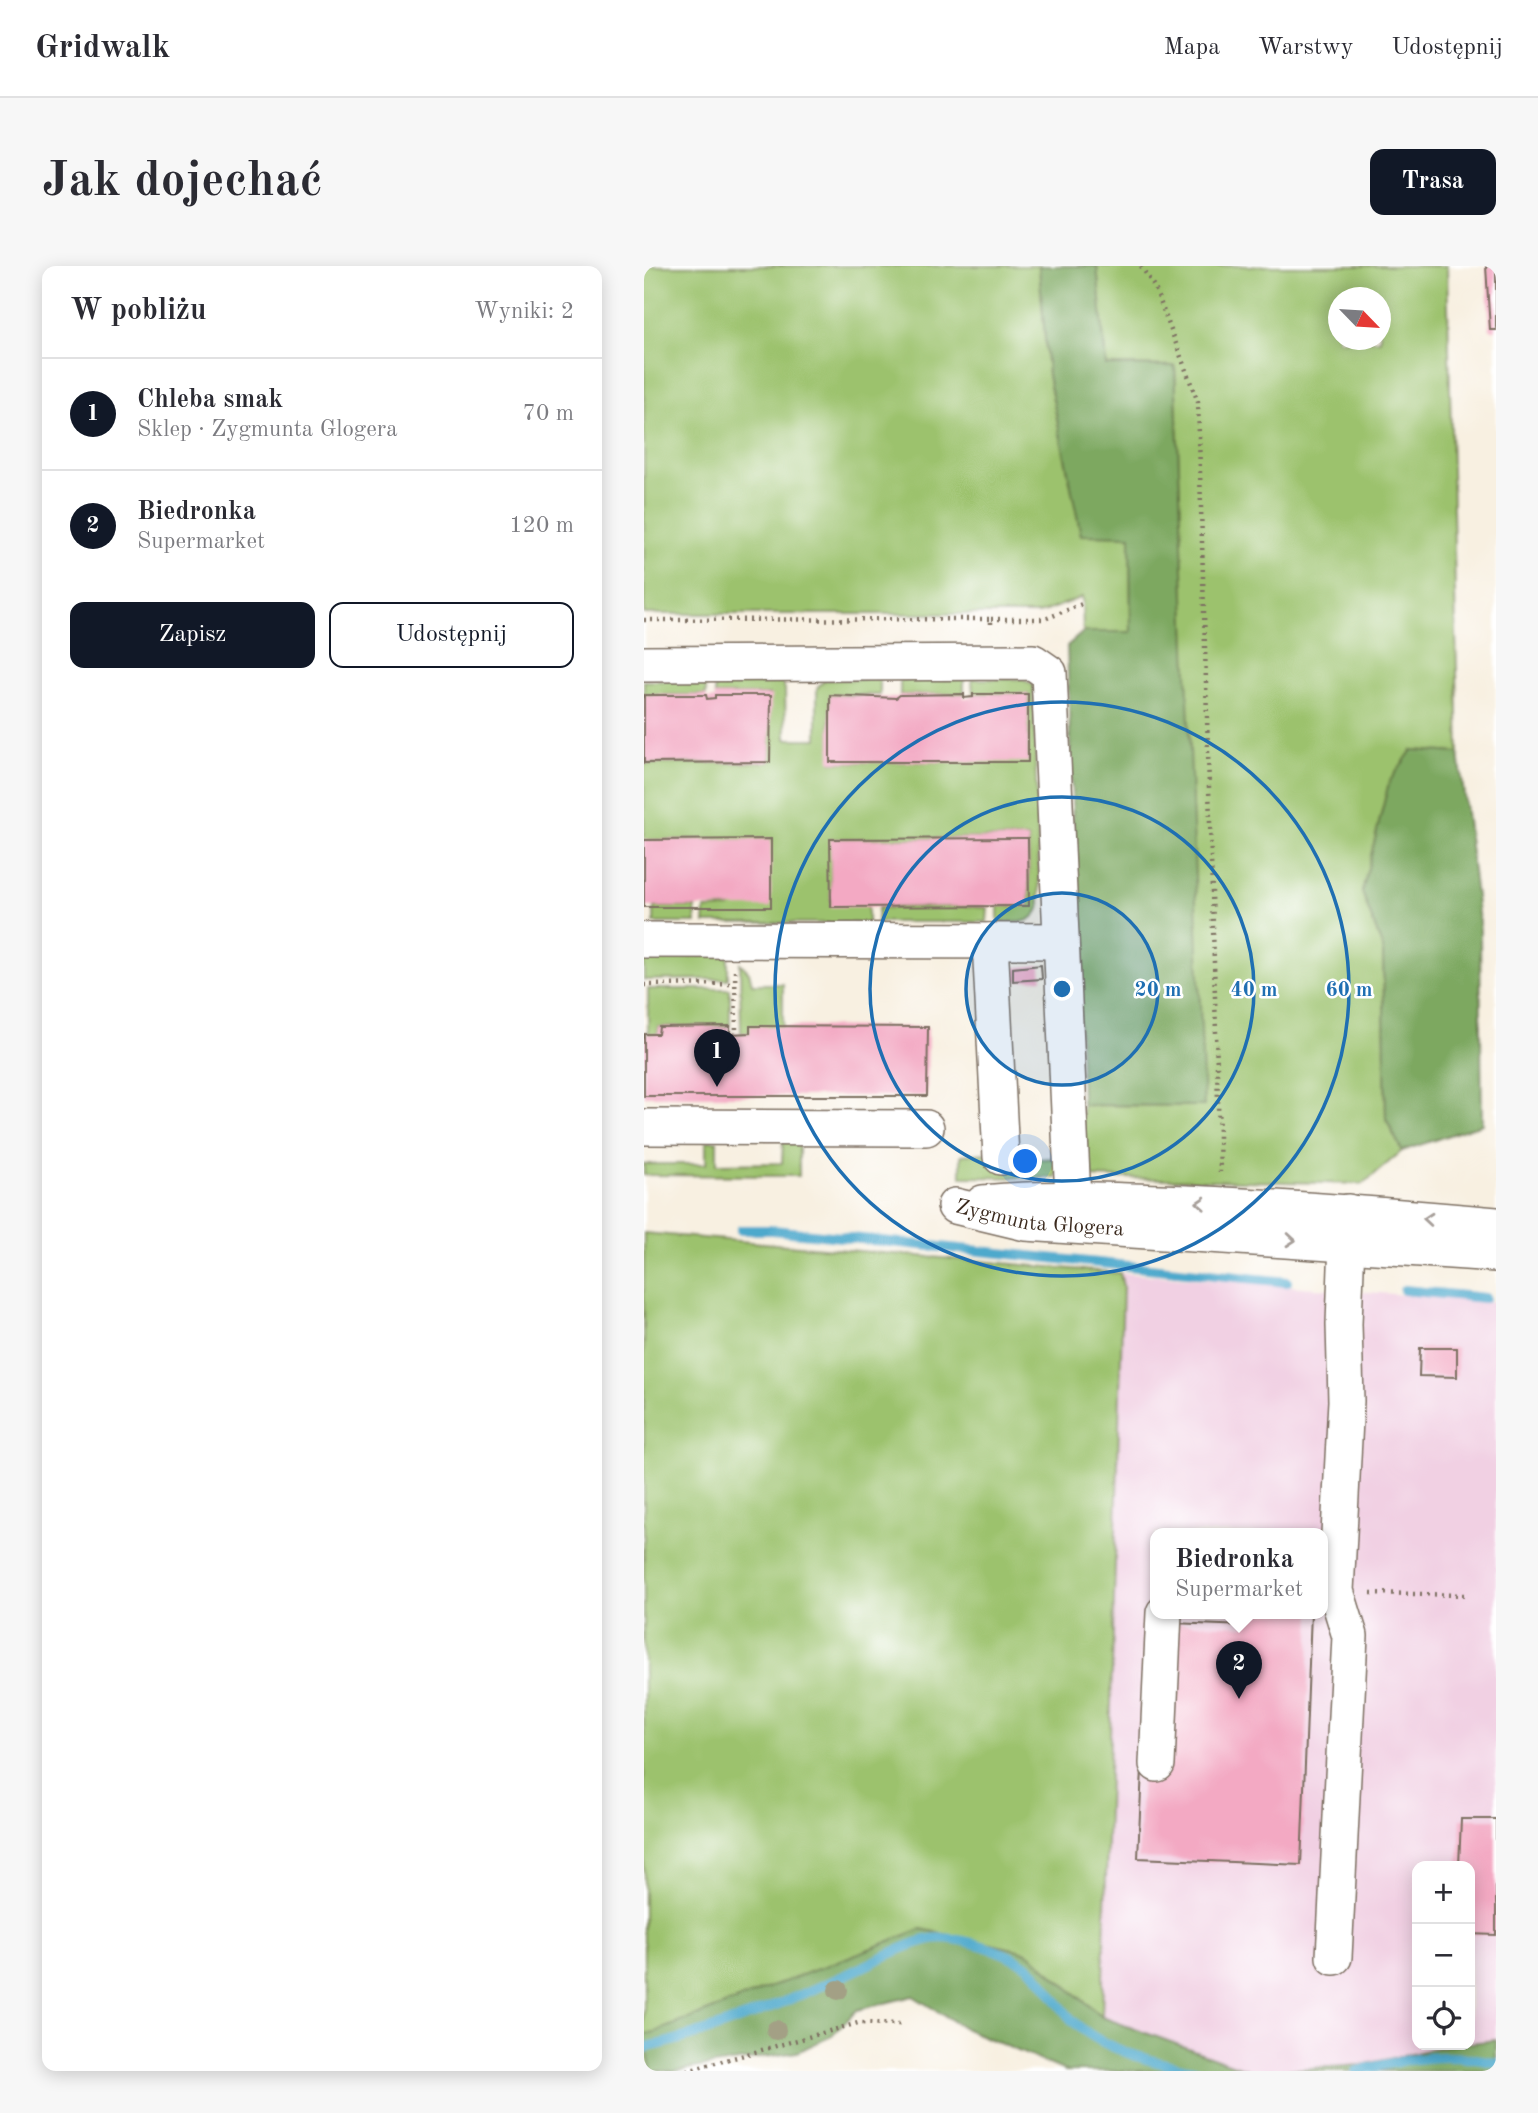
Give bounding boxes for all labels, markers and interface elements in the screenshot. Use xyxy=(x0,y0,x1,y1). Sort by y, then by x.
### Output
text: Gridwalk xyxy=(35,32,170,65)
text: Mapa xyxy=(1164,36,1220,60)
text: Warstwy xyxy=(1258,36,1354,60)
text: Udostępnij xyxy=(1392,36,1503,60)
button: Trasa xyxy=(1370,149,1496,215)
text: Jak dojechać xyxy=(42,158,323,207)
north arrow xyxy=(1328,287,1391,350)
text: W pobliżu xyxy=(70,296,206,326)
text: Wyniki: 2 xyxy=(474,300,574,323)
text: Chleba smak xyxy=(137,387,283,413)
text: 1 xyxy=(86,402,100,425)
text: 70 m xyxy=(523,402,574,425)
text: Sklep · Zygmunta Glogera xyxy=(137,418,398,441)
text: Biedronka xyxy=(137,499,256,525)
text: 2 xyxy=(86,514,100,537)
text: 120 m xyxy=(509,514,574,537)
text: Supermarket xyxy=(137,530,265,553)
button: Zapisz xyxy=(70,602,315,668)
button: Udostępnij xyxy=(329,602,574,668)
centre of rings xyxy=(1050,977,1074,1001)
text: 20 m xyxy=(1134,980,1182,1001)
text: 40 m xyxy=(1230,980,1278,1001)
text: 60 m xyxy=(1325,980,1373,1001)
pin: 1 xyxy=(694,1029,740,1087)
your location xyxy=(1008,1144,1042,1178)
street label: Zygmunta Glogera xyxy=(953,1196,1125,1240)
one-way arrow xyxy=(1195,1196,1206,1211)
one-way arrow xyxy=(1422,1212,1433,1227)
one-way arrow xyxy=(1286,1232,1297,1247)
popup xyxy=(1150,1528,1328,1619)
text: Biedronka xyxy=(1175,1547,1294,1573)
text: Supermarket xyxy=(1175,1578,1303,1601)
pin: 2 xyxy=(1216,1641,1262,1699)
map controls xyxy=(1412,1861,1475,2050)
button: + xyxy=(1412,1861,1475,1924)
button: − xyxy=(1412,1924,1475,1987)
button: locate xyxy=(1412,1987,1475,2050)

